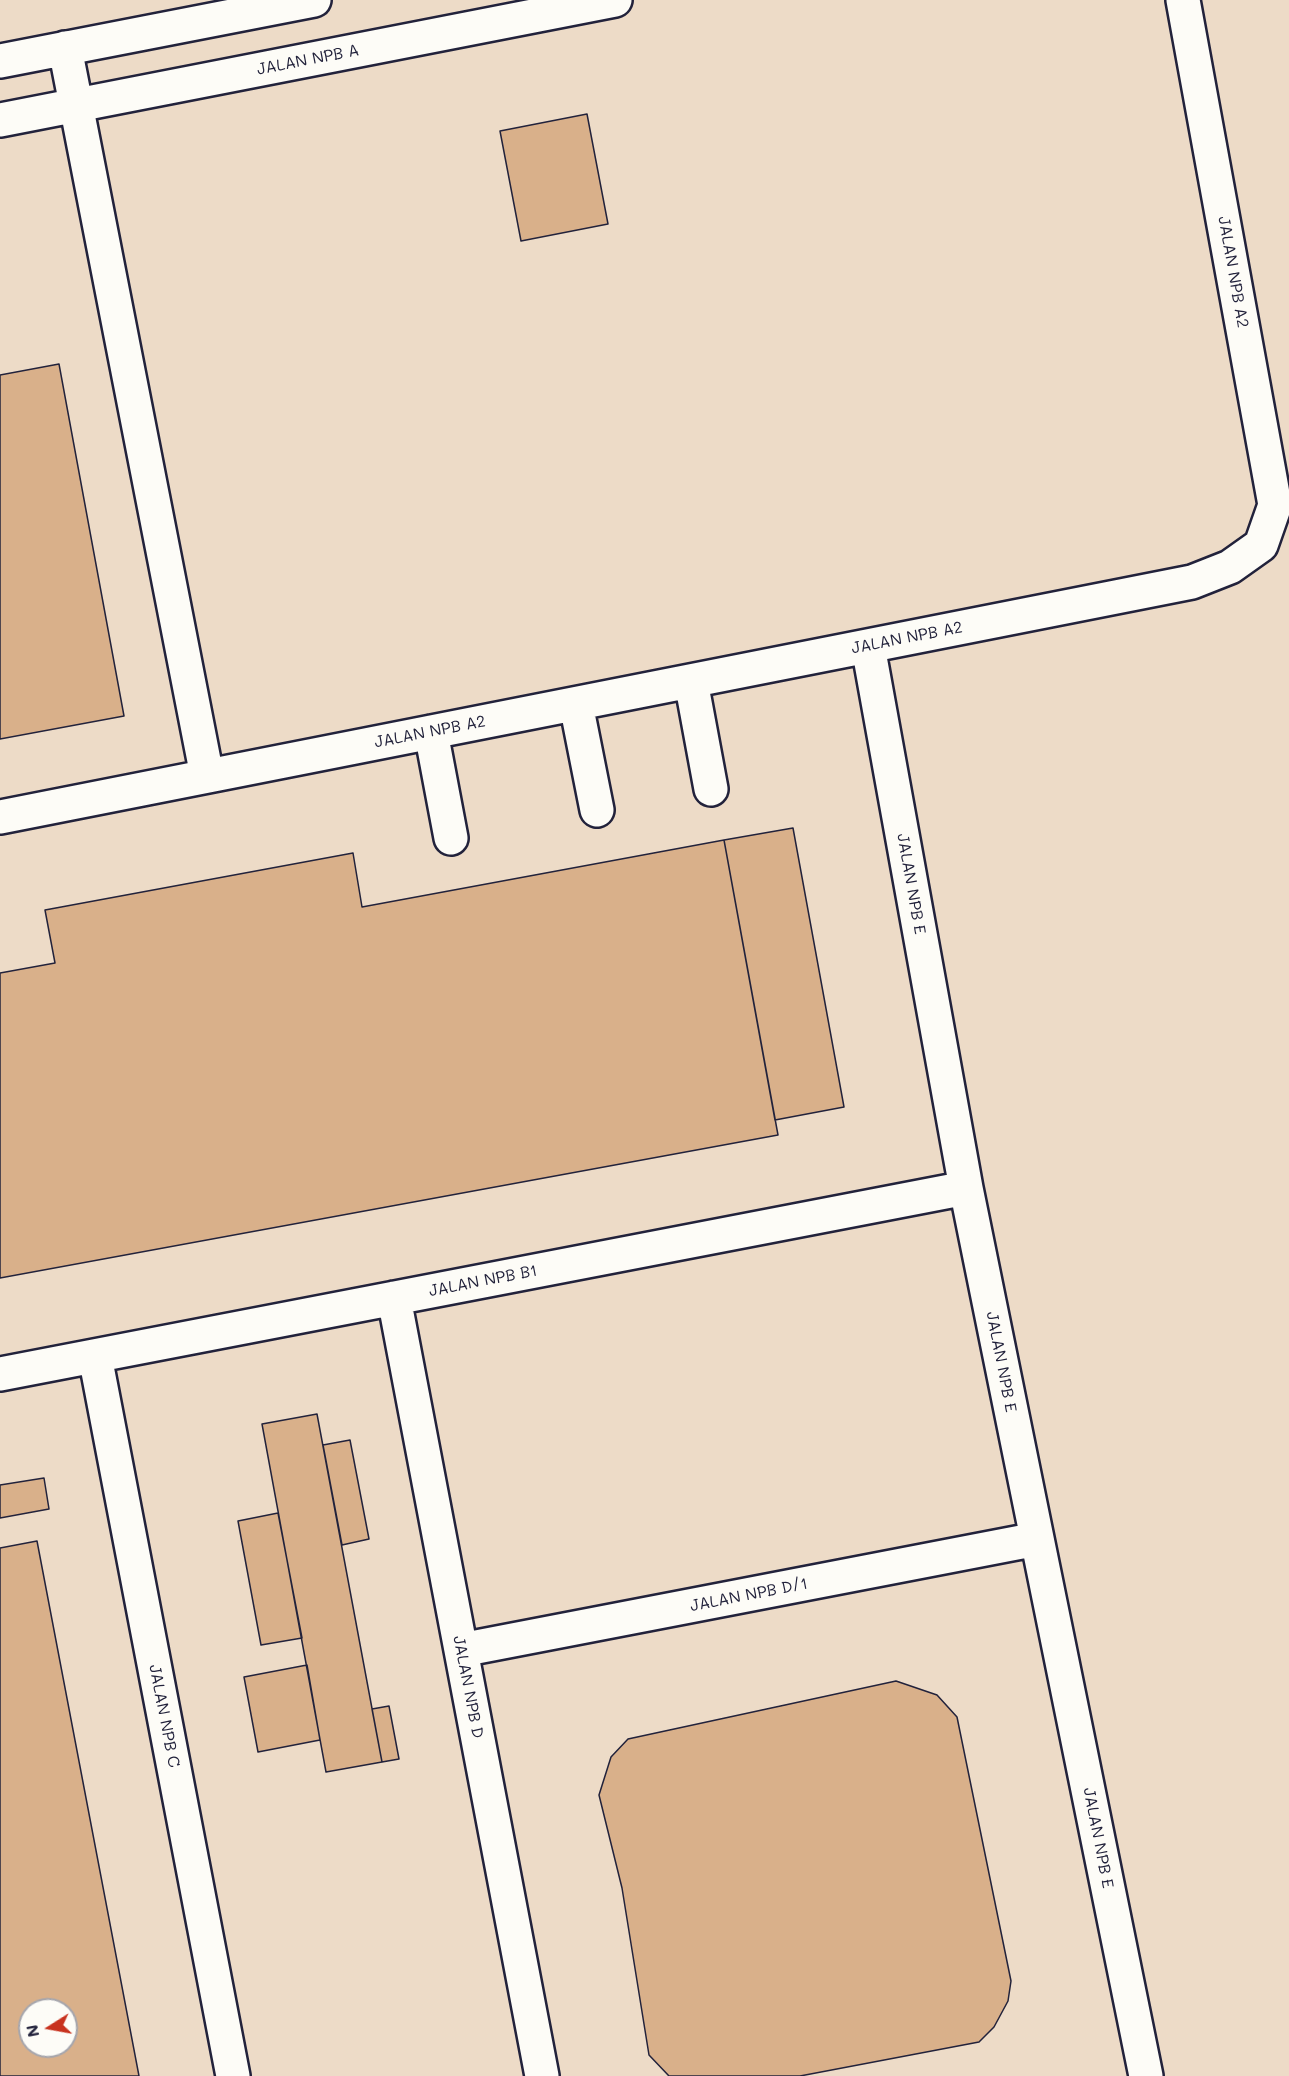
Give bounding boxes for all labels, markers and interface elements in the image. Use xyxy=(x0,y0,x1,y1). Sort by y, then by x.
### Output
street label: JALAN NPB A xyxy=(255,41,361,79)
street label: JALAN NPB A2 xyxy=(1214,215,1252,329)
street label: JALAN NPB A2 xyxy=(850,618,964,658)
street label: JALAN NPB A2 xyxy=(373,712,487,752)
street label: JALAN NPB E xyxy=(893,832,929,936)
street label: JALAN NPB B1 xyxy=(427,1261,539,1301)
street label: JALAN NPB E xyxy=(982,1310,1020,1414)
street label: JALAN NPB D/1 xyxy=(689,1574,809,1616)
street label: JALAN NPB D xyxy=(449,1634,487,1740)
street label: JALAN NPB C xyxy=(145,1663,183,1769)
street label: JALAN NPB E xyxy=(1079,1786,1117,1890)
north arrow xyxy=(18,1998,78,2058)
text: N xyxy=(20,2023,43,2039)

